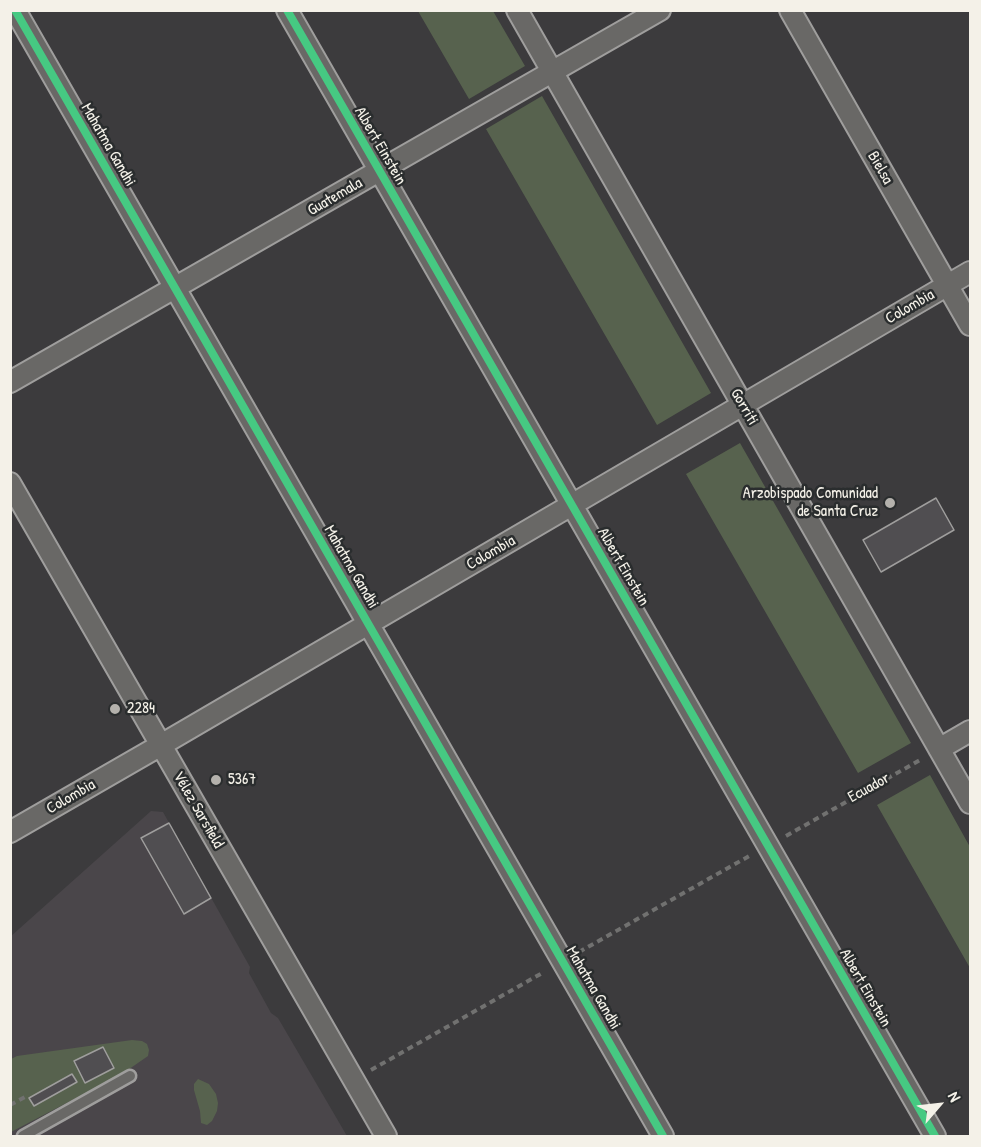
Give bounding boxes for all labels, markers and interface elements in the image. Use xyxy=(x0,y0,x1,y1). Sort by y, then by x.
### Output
street label: Mahatma Gandhi xyxy=(76,100,140,190)
street label: Albert Einstein xyxy=(350,103,410,189)
street label: Bielsa xyxy=(863,148,897,188)
street label: Guatemala xyxy=(304,174,366,220)
street label: Colombia xyxy=(882,285,938,329)
street label: Gorriti xyxy=(726,385,762,429)
place label: Arzobispado Comunidad de Santa Cruz xyxy=(743,484,878,522)
marker: Arzobispado Comunidad de Santa Cruz xyxy=(883,496,897,510)
street label: Mahatma Gandhi xyxy=(319,522,383,612)
street label: Albert Einstein xyxy=(593,524,653,610)
street label: Colombia xyxy=(463,531,519,575)
place label: 2284 xyxy=(127,699,155,719)
marker: 2284 xyxy=(108,702,122,716)
street label: Vélez Sarsfield xyxy=(168,768,228,852)
street label: Ecuador xyxy=(845,769,893,807)
place label: 5367 xyxy=(228,770,256,790)
marker: 5367 xyxy=(209,773,223,787)
street label: Colombia xyxy=(43,775,99,819)
street label: Mahatma Gandhi xyxy=(561,943,625,1033)
street label: Albert Einstein xyxy=(835,945,895,1031)
north arrow xyxy=(909,1075,969,1135)
text: N xyxy=(943,1088,967,1105)

